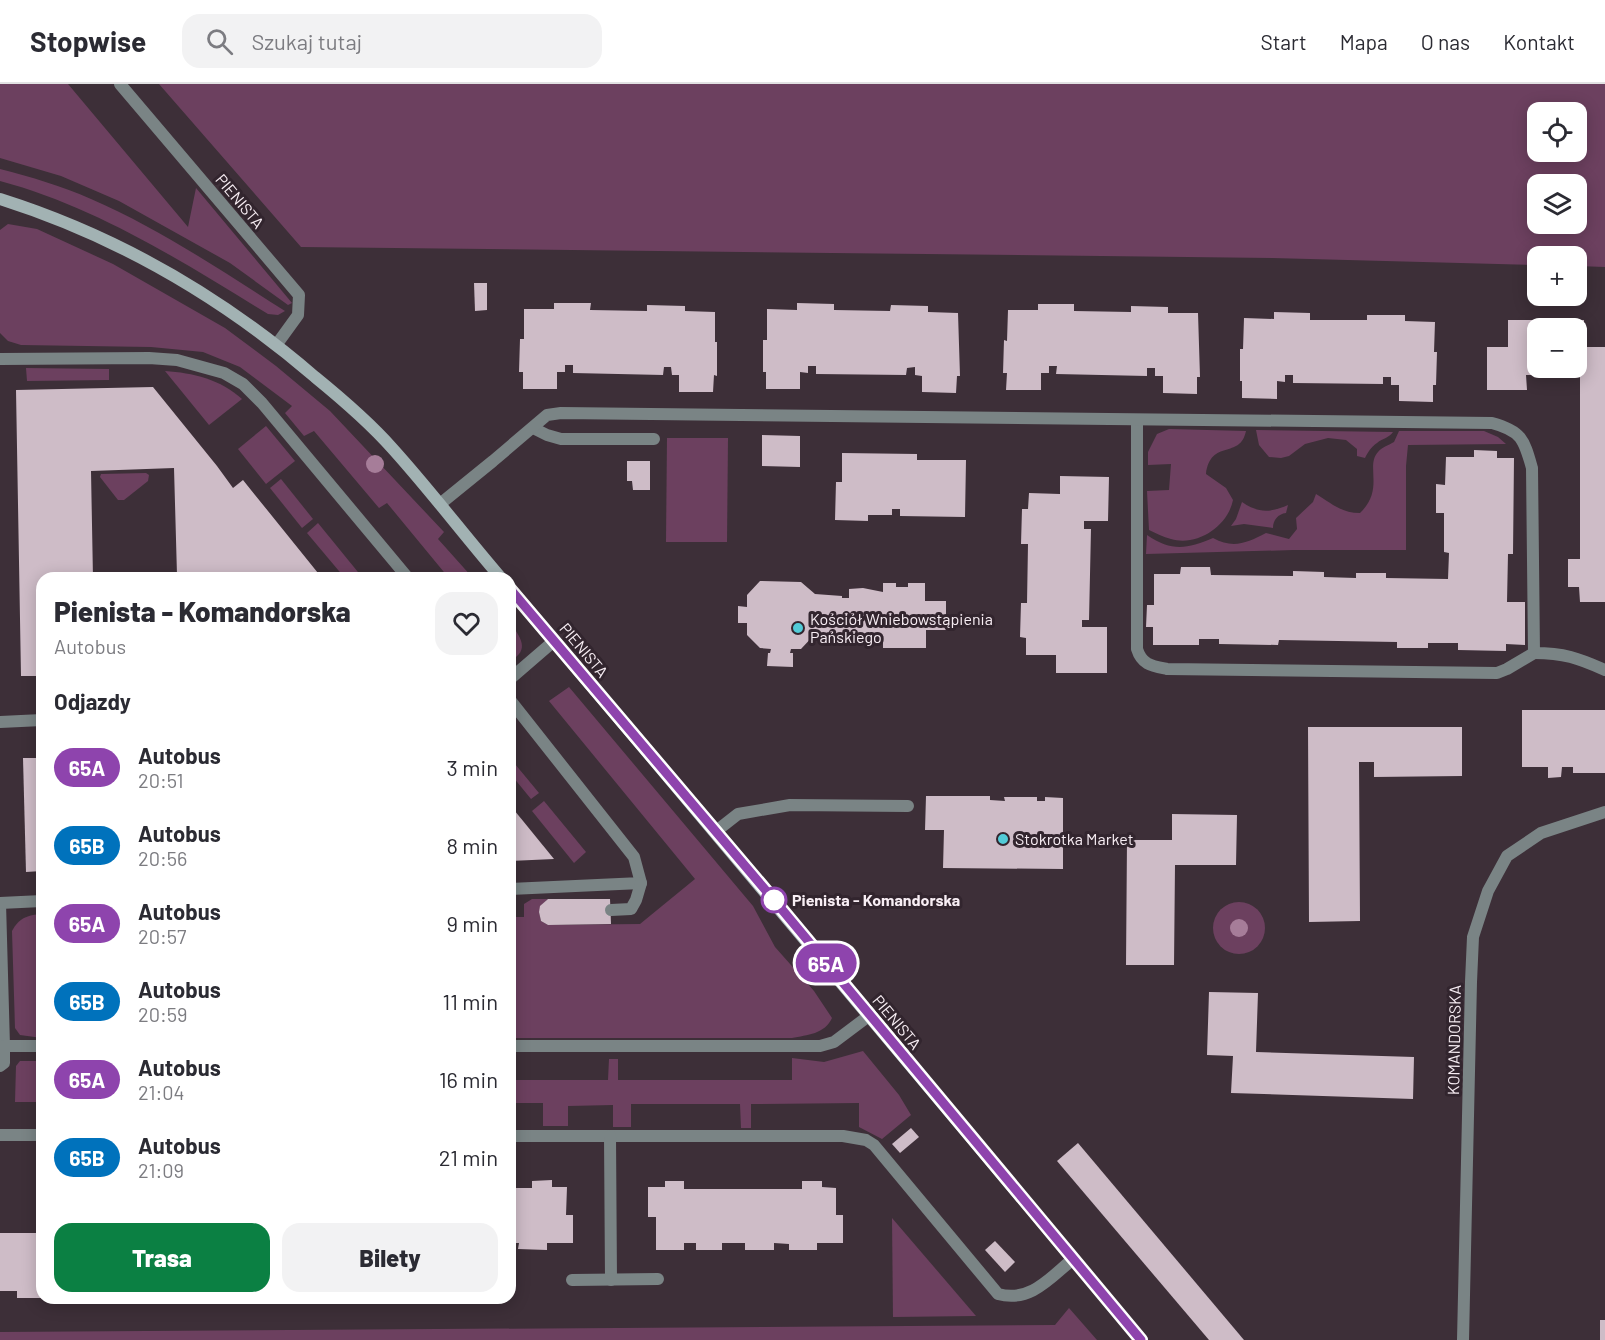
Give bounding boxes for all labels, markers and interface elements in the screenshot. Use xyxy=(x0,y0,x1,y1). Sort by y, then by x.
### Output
search box xyxy=(182,14,602,68)
text: Stopwise xyxy=(30,24,146,58)
icon: search xyxy=(203,25,236,58)
text: Szukaj tutaj xyxy=(251,28,362,54)
text: Start xyxy=(1260,29,1307,54)
text: Mapa xyxy=(1340,29,1388,54)
text: O nas xyxy=(1421,29,1470,54)
text: Kontakt xyxy=(1503,29,1575,54)
map controls xyxy=(1527,102,1587,378)
button: locate xyxy=(1527,102,1587,162)
street label: PIENISTA xyxy=(212,170,269,232)
button: layers xyxy=(1527,174,1587,234)
button: + xyxy=(1527,246,1587,306)
button: − xyxy=(1527,318,1587,378)
button: heart xyxy=(435,592,498,655)
text: Pienista - Komandorska xyxy=(54,594,351,628)
place label: Kościół Wniebowstąpienia Pańskiego xyxy=(810,609,993,646)
street label: PIENISTA xyxy=(556,619,613,681)
marker: Kościół Wniebowstąpienia Pańskiego xyxy=(791,621,805,635)
text: Autobus xyxy=(54,634,126,658)
text: Odjazdy xyxy=(54,688,131,714)
text: Autobus xyxy=(138,742,221,768)
text: 3 min xyxy=(447,754,498,780)
text: 65A xyxy=(69,755,105,780)
text: 20:51 xyxy=(138,768,184,792)
text: Autobus xyxy=(138,820,221,846)
place label: Stokrotka Market xyxy=(1015,829,1134,848)
text: 8 min xyxy=(446,832,498,858)
marker: Stokrotka Market xyxy=(996,832,1010,846)
text: 65B xyxy=(69,833,105,858)
text: 20:56 xyxy=(138,846,187,870)
marker: Pienista - Komandorska xyxy=(761,887,787,913)
place label: Pienista - Komandorska xyxy=(792,890,960,909)
text: Autobus xyxy=(138,898,221,924)
text: 9 min xyxy=(446,910,498,936)
text: 65A xyxy=(69,911,105,936)
text: 20:57 xyxy=(138,924,187,948)
line badge: 65A xyxy=(792,944,860,982)
text: 65A xyxy=(808,951,844,976)
text: Autobus xyxy=(138,976,221,1002)
street label: KOMANDORSKA xyxy=(1443,984,1464,1095)
text: 11 min xyxy=(442,988,498,1014)
text: 65B xyxy=(69,989,105,1014)
street label: PIENISTA xyxy=(869,991,926,1053)
text: 20:59 xyxy=(138,1002,188,1026)
text: Autobus xyxy=(138,1054,221,1080)
text: 16 min xyxy=(439,1066,498,1092)
text: 65A xyxy=(69,1067,105,1092)
text: 21:04 xyxy=(138,1080,185,1104)
text: Autobus xyxy=(138,1132,221,1158)
text: 21 min xyxy=(439,1144,498,1170)
text: 65B xyxy=(69,1145,105,1170)
text: 21:09 xyxy=(138,1158,184,1182)
button: Trasa xyxy=(54,1223,270,1292)
button: Bilety xyxy=(282,1223,498,1292)

